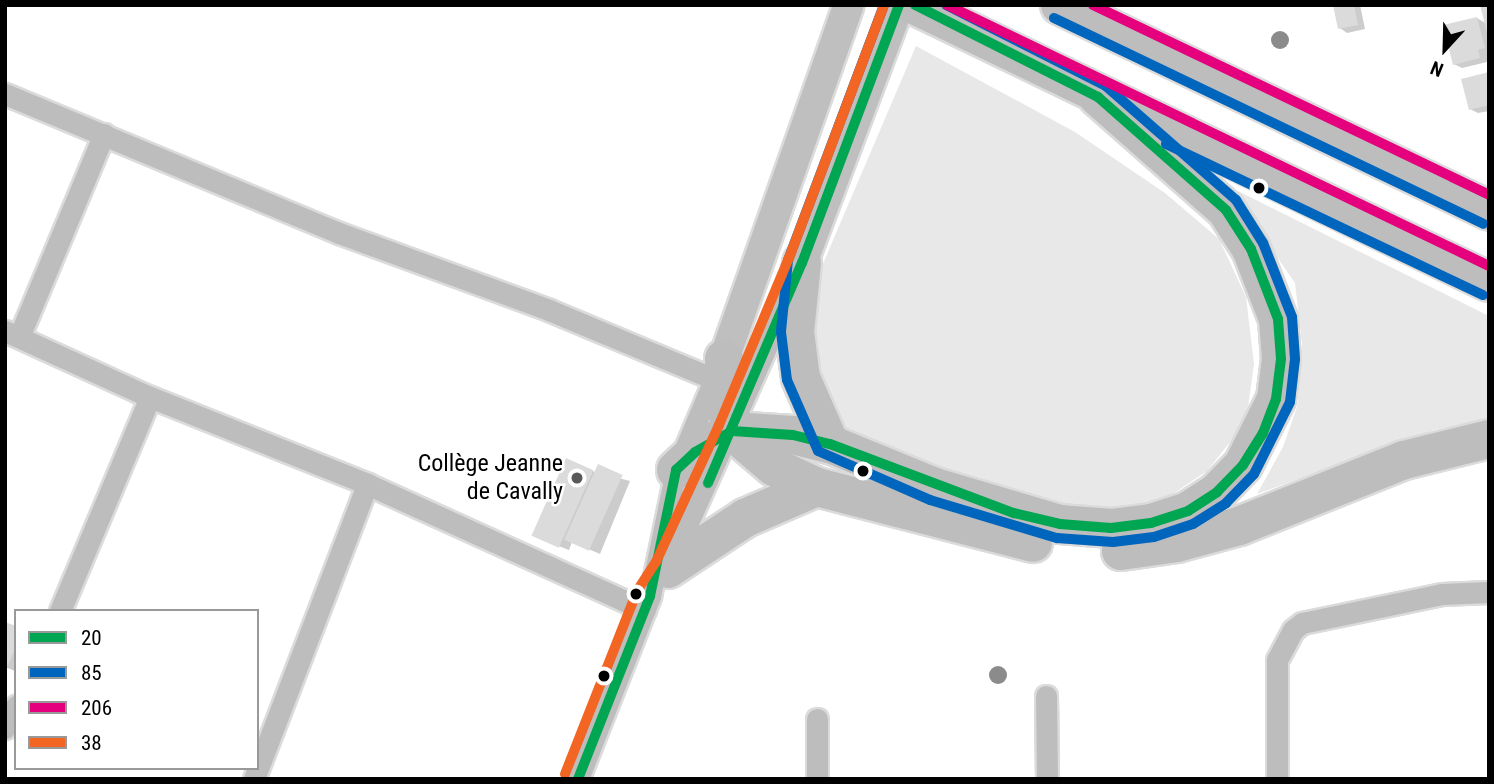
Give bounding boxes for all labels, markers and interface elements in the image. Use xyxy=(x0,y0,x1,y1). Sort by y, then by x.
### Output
north arrow xyxy=(1410,14,1480,84)
text: N xyxy=(1427,56,1447,82)
unlabelled marker xyxy=(1252,181,1266,195)
place label: Collège Jeanne de Cavally xyxy=(418,450,563,506)
unlabelled marker xyxy=(856,464,870,478)
marker: Collège Jeanne de Cavally xyxy=(569,470,585,486)
unlabelled marker xyxy=(629,587,643,601)
legend xyxy=(14,609,259,770)
text: 20 xyxy=(81,626,102,650)
text: 85 xyxy=(81,661,102,685)
unlabelled marker xyxy=(597,669,611,683)
text: 206 xyxy=(81,696,112,720)
text: 38 xyxy=(81,731,102,755)

